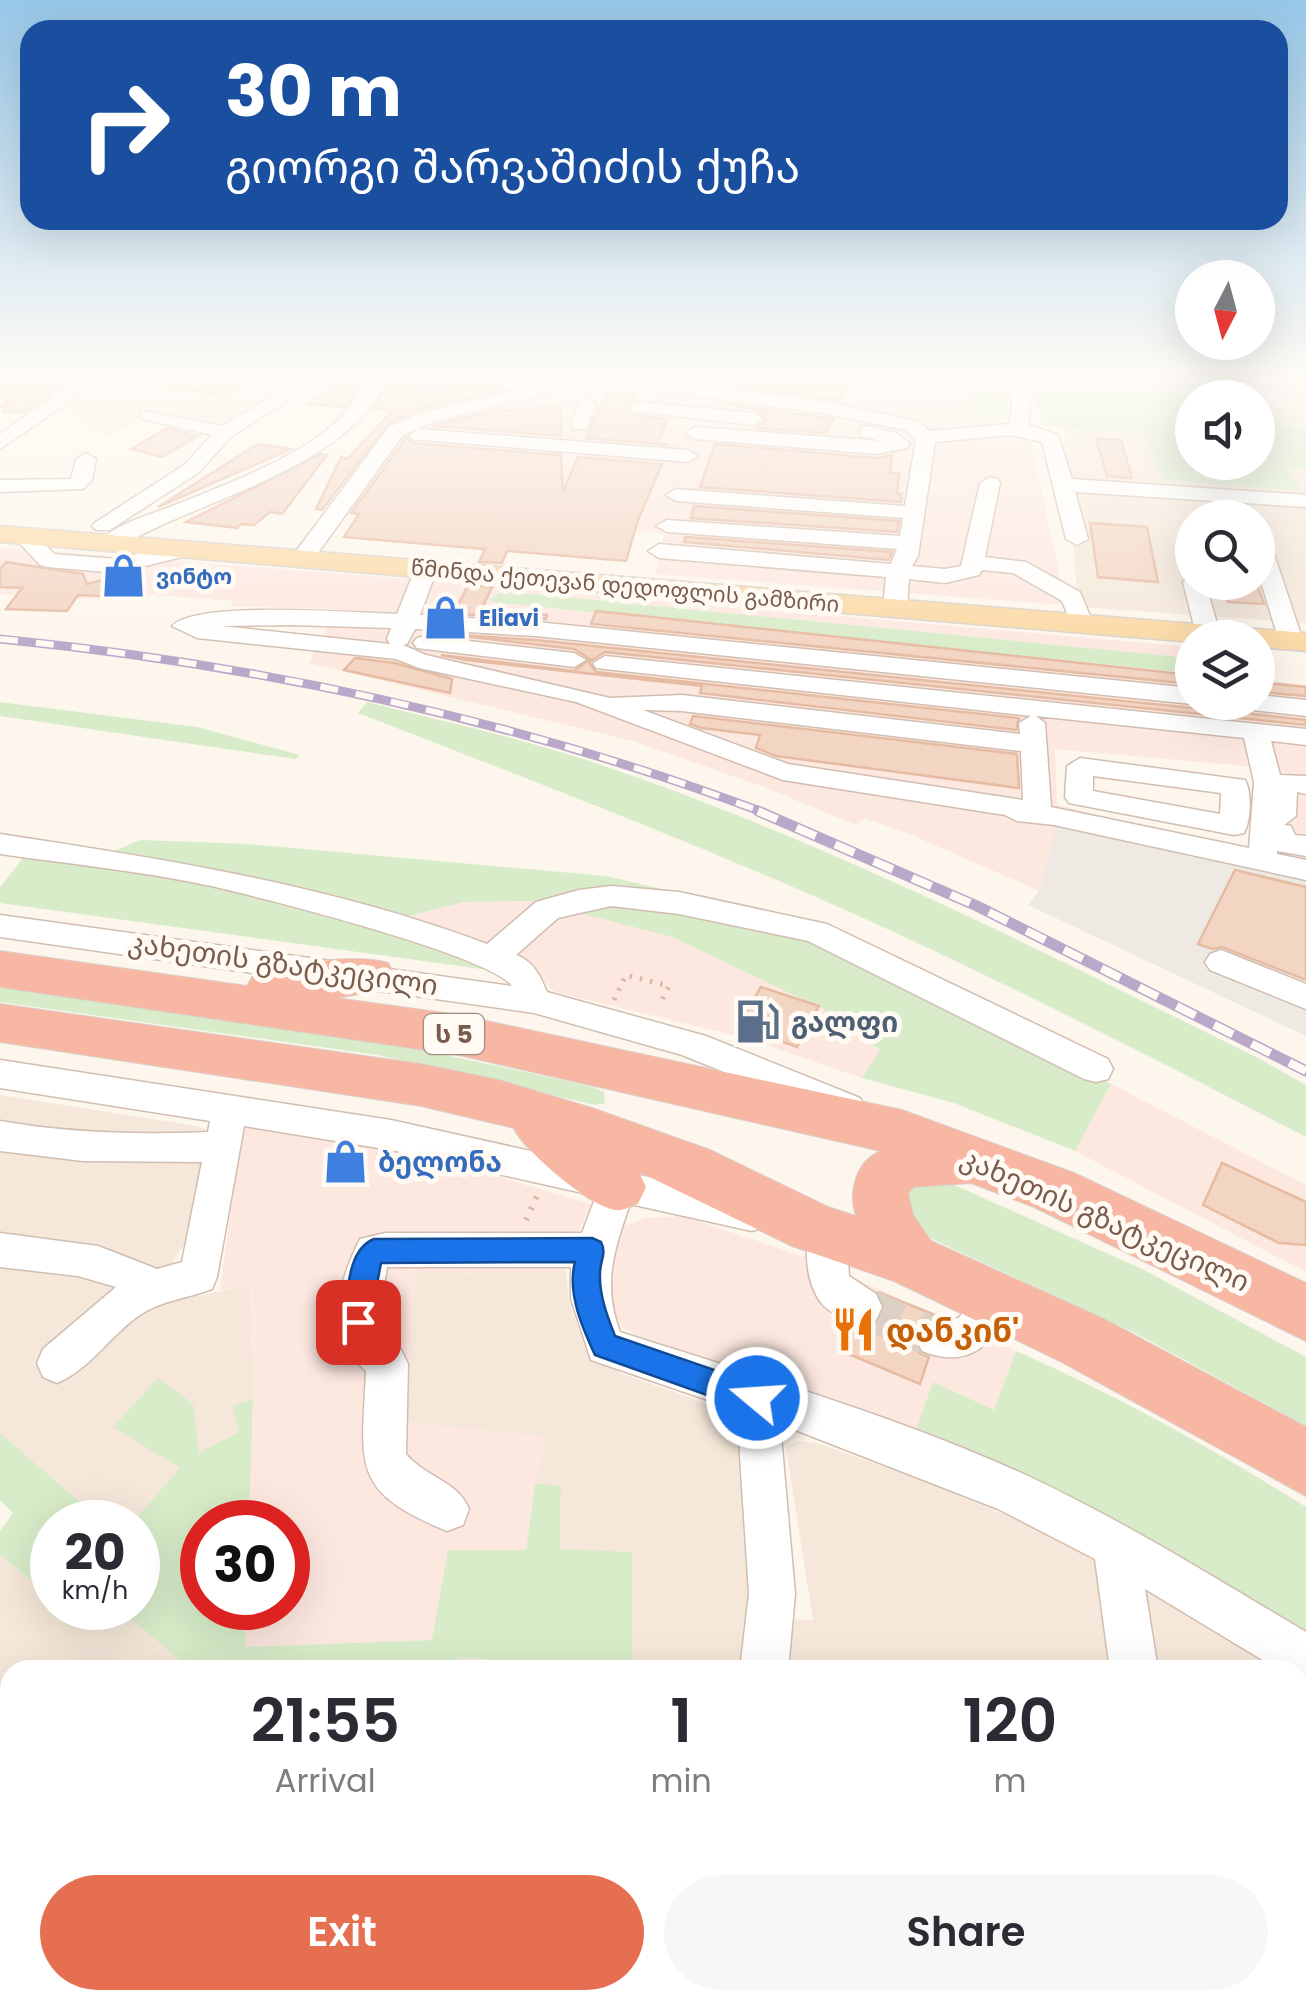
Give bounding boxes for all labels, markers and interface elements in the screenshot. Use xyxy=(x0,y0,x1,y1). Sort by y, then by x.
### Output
text: 30 m xyxy=(225,42,402,141)
icon: right xyxy=(60,60,190,190)
text: გიორგი შარვაშიძის ქუჩა xyxy=(225,136,800,199)
north arrow xyxy=(1175,260,1275,360)
map controls xyxy=(1175,260,1275,720)
button: sound xyxy=(1175,380,1275,480)
button: search xyxy=(1175,500,1275,600)
shop icon: ვინტო xyxy=(99,552,147,600)
street label: წმინდა ქეთევან დედოფლის გამზირი xyxy=(410,552,840,620)
place label: ვინტო xyxy=(156,561,232,592)
shop icon: Eliavi xyxy=(422,594,470,642)
place label: Eliavi xyxy=(479,603,539,634)
button: layers xyxy=(1175,620,1275,720)
street label: კახეთის გზატკეცილი xyxy=(126,923,440,1005)
fuel station icon: გალფი xyxy=(734,998,782,1046)
place label: გალფი xyxy=(791,1003,898,1042)
road number: ს 5 xyxy=(424,1014,484,1054)
shop icon: ბელონა xyxy=(321,1138,369,1186)
street label: კახეთის გზატკეცილი xyxy=(954,1139,1256,1301)
place label: ბელონა xyxy=(378,1143,502,1182)
pin xyxy=(316,1280,401,1365)
icon: arrive xyxy=(331,1295,386,1350)
restaurant icon: დანკინ' xyxy=(829,1306,877,1354)
place label: დანკინ' xyxy=(886,1308,1019,1353)
position arrow xyxy=(705,1346,809,1450)
speed limit sign: 30 xyxy=(180,1500,310,1630)
text: 20 xyxy=(64,1517,126,1588)
text: km/h xyxy=(62,1573,128,1608)
text: 21:55 xyxy=(251,1679,400,1763)
text: 1 xyxy=(670,1679,692,1763)
text: 120 xyxy=(962,1679,1057,1763)
text: Arrival xyxy=(275,1758,376,1803)
text: min xyxy=(650,1758,712,1803)
text: m xyxy=(993,1758,1026,1803)
button: Exit xyxy=(40,1875,644,1990)
button: Share xyxy=(664,1875,1268,1990)

